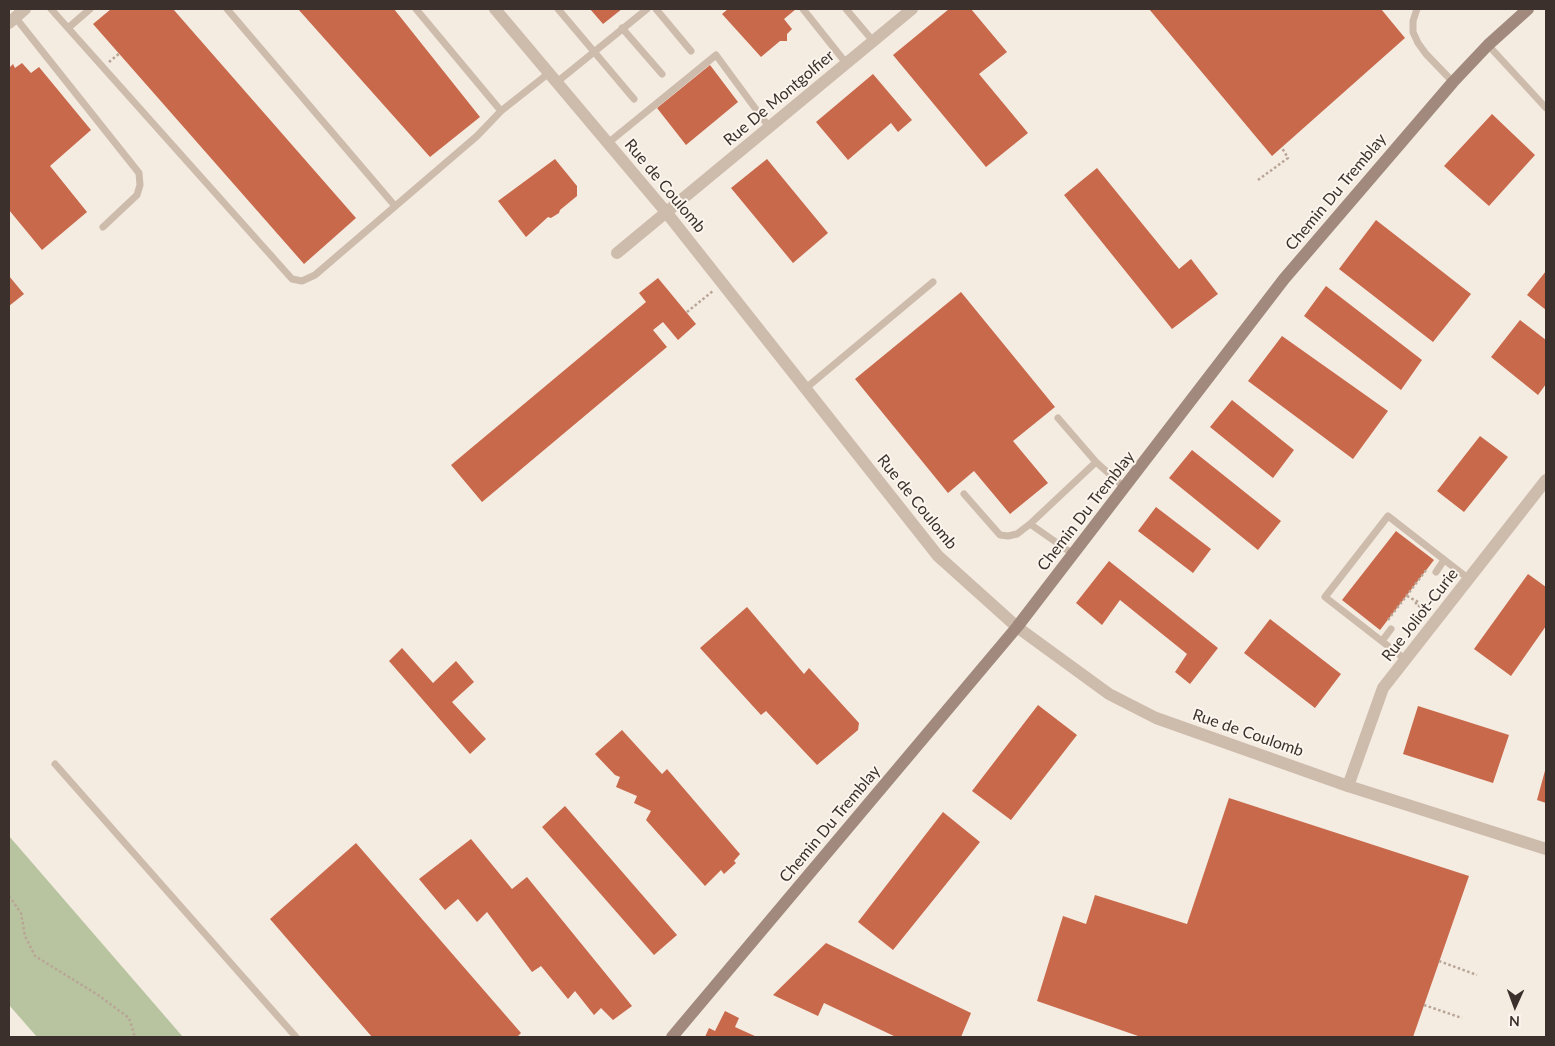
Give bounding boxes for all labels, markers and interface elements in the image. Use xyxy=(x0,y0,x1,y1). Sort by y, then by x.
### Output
street label: Rue De Montgolfier xyxy=(720,46,838,150)
street label: Chemin Du Tremblay xyxy=(1282,130,1390,254)
street label: Rue de Coulomb xyxy=(620,135,710,237)
street label: Chemin Du Tremblay xyxy=(1033,447,1139,575)
street label: Rue de Coulomb xyxy=(873,451,961,553)
street label: Rue Joliot-Curie xyxy=(1378,565,1462,665)
street label: Rue de Coulomb xyxy=(1190,705,1306,761)
street label: Chemin Du Tremblay xyxy=(776,762,884,886)
north arrow xyxy=(1490,981,1540,1031)
text: N xyxy=(1509,1013,1520,1030)

